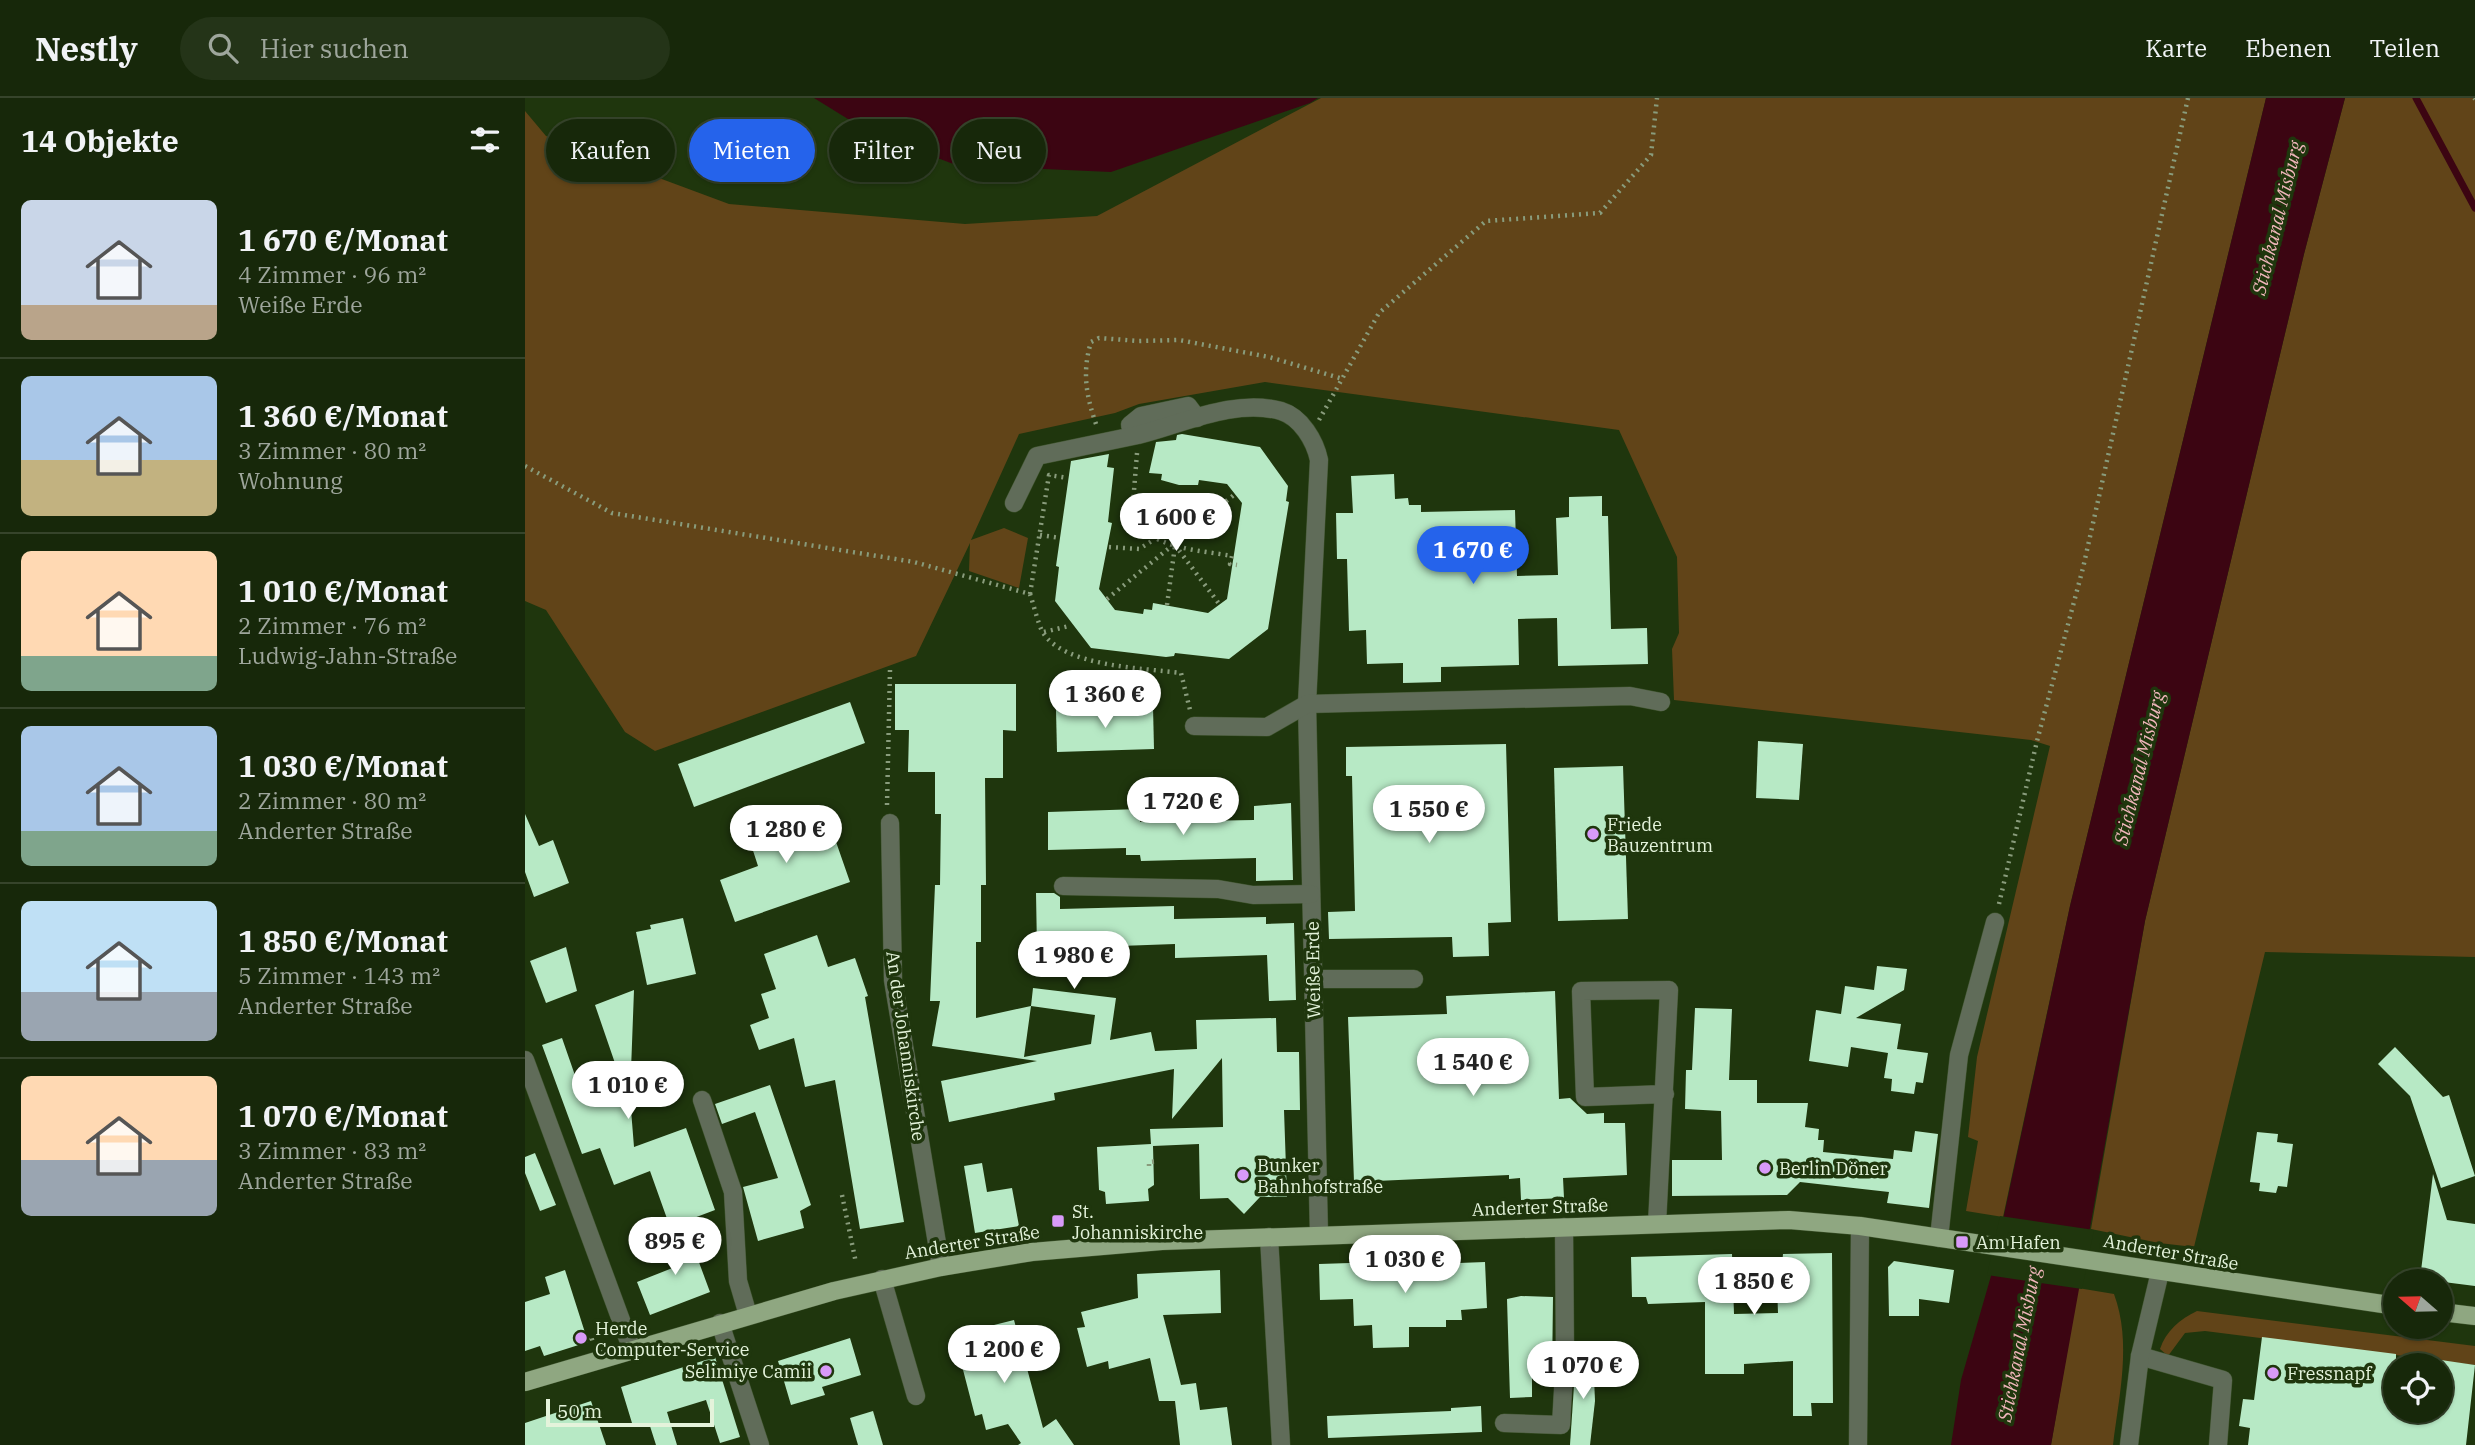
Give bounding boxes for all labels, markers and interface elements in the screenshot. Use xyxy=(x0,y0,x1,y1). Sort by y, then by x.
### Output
search box xyxy=(180,17,670,80)
text: Nestly xyxy=(35,27,138,70)
icon: search xyxy=(204,29,242,67)
text: Hier suchen xyxy=(260,31,409,65)
text: Karte xyxy=(2145,32,2207,64)
text: Ebenen xyxy=(2245,32,2332,64)
text: Teilen xyxy=(2370,32,2440,64)
chip: Kaufen xyxy=(546,119,675,182)
chip: Mieten xyxy=(689,119,815,182)
chip: Filter xyxy=(829,119,938,182)
chip: Neu xyxy=(952,119,1046,182)
text: 14 Objekte xyxy=(21,121,179,160)
icon: filters xyxy=(466,121,504,159)
water label: Stichkanal Misburg xyxy=(2246,137,2308,299)
text: 1 670 €/Monat xyxy=(238,220,448,259)
icon: home xyxy=(77,228,161,312)
text: 4 Zimmer · 96 m² xyxy=(238,259,426,289)
text: Weiße Erde xyxy=(238,289,363,319)
text: 1 360 €/Monat xyxy=(238,396,448,435)
icon: home xyxy=(77,404,161,488)
text: 3 Zimmer · 80 m² xyxy=(238,435,426,465)
text: Wohnung xyxy=(238,465,343,495)
pin: 1 600 € xyxy=(1111,494,1241,553)
text: 1 600 € xyxy=(1136,501,1216,531)
pin: 1 670 € xyxy=(1408,526,1538,586)
text: 1 670 € xyxy=(1433,534,1513,564)
text: 1 010 €/Monat xyxy=(238,571,448,610)
icon: home xyxy=(77,579,161,663)
text: 2 Zimmer · 76 m² xyxy=(238,610,426,640)
text: Ludwig-Jahn-Straße xyxy=(238,640,457,670)
pin: 1 360 € xyxy=(1040,670,1170,730)
text: 1 360 € xyxy=(1065,678,1145,708)
water label: Stichkanal Misburg xyxy=(2108,687,2170,849)
text: 1 030 €/Monat xyxy=(238,746,448,785)
icon: home xyxy=(77,754,161,838)
pin: 1 720 € xyxy=(1118,778,1248,837)
text: 2 Zimmer · 80 m² xyxy=(238,785,426,815)
text: 1 720 € xyxy=(1143,785,1223,815)
pin: 1 550 € xyxy=(1364,786,1494,845)
text: 1 550 € xyxy=(1389,793,1469,823)
pin: 1 280 € xyxy=(721,806,851,865)
text: 1 280 € xyxy=(746,813,826,843)
place label: Friede Bauzentrum xyxy=(1607,813,1713,857)
text: Anderter Straße xyxy=(238,815,413,845)
marker: Friede Bauzentrum xyxy=(1585,826,1601,842)
text: 1 850 €/Monat xyxy=(238,921,448,960)
street label: Weiße Erde xyxy=(1301,921,1325,1019)
icon: home xyxy=(77,929,161,1013)
pin: 1 980 € xyxy=(1009,932,1139,991)
text: 1 980 € xyxy=(1034,939,1114,969)
street label: An der Johanniskirche xyxy=(881,949,931,1143)
text: 5 Zimmer · 143 m² xyxy=(238,960,440,990)
text: Anderter Straße xyxy=(238,990,413,1020)
pin: 1 540 € xyxy=(1408,1038,1538,1098)
text: 1 540 € xyxy=(1433,1046,1513,1076)
pin: 1 010 € xyxy=(563,1062,693,1121)
text: 1 010 € xyxy=(588,1069,668,1099)
text: 1 070 €/Monat xyxy=(238,1096,448,1135)
icon: home xyxy=(77,1104,161,1188)
text: 3 Zimmer · 83 m² xyxy=(238,1135,426,1165)
place label: Bunker Bahnhofstraße xyxy=(1257,1154,1383,1198)
place label: Berlin Döner xyxy=(1779,1157,1887,1180)
marker: Berlin Döner xyxy=(1757,1160,1773,1176)
text: Anderter Straße xyxy=(238,1165,413,1195)
marker: Bunker Bahnhofstraße xyxy=(1235,1167,1251,1183)
street label: Anderter Straße xyxy=(1471,1193,1609,1221)
place label: St. Johanniskirche xyxy=(1072,1200,1203,1244)
marker: St. Johanniskirche xyxy=(1050,1213,1066,1229)
pin: 895 € xyxy=(626,1218,724,1277)
street label: Anderter Straße xyxy=(903,1220,1041,1264)
text: 895 € xyxy=(644,1225,706,1255)
street label: Anderter Straße xyxy=(2102,1229,2240,1275)
place label: Am Hafen xyxy=(1976,1231,2061,1254)
marker: Am Hafen xyxy=(1954,1234,1970,1250)
pin: 1 030 € xyxy=(1340,1236,1470,1295)
text: 1 030 € xyxy=(1365,1243,1445,1273)
pin: 1 850 € xyxy=(1689,1258,1819,1317)
water label: Stichkanal Misburg xyxy=(1992,1263,2046,1425)
text: 1 850 € xyxy=(1714,1265,1794,1295)
north arrow xyxy=(2383,1269,2453,1339)
map controls xyxy=(2383,1269,2453,1423)
place label: Herde Computer-Service xyxy=(595,1317,749,1361)
pin: 1 200 € xyxy=(939,1326,1069,1385)
marker: Herde Computer-Service xyxy=(573,1330,589,1346)
text: 1 200 € xyxy=(964,1333,1044,1363)
pin: 1 070 € xyxy=(1518,1342,1648,1401)
text: 1 070 € xyxy=(1543,1349,1623,1379)
button: locate xyxy=(2383,1353,2453,1423)
place label: Selimiye Camii xyxy=(685,1360,812,1383)
place label: Fressnapf xyxy=(2287,1362,2373,1385)
marker: Selimiye Camii xyxy=(818,1363,834,1379)
marker: Fressnapf xyxy=(2265,1365,2281,1381)
scale bar xyxy=(546,1396,714,1428)
text: 50 m xyxy=(557,1399,602,1423)

